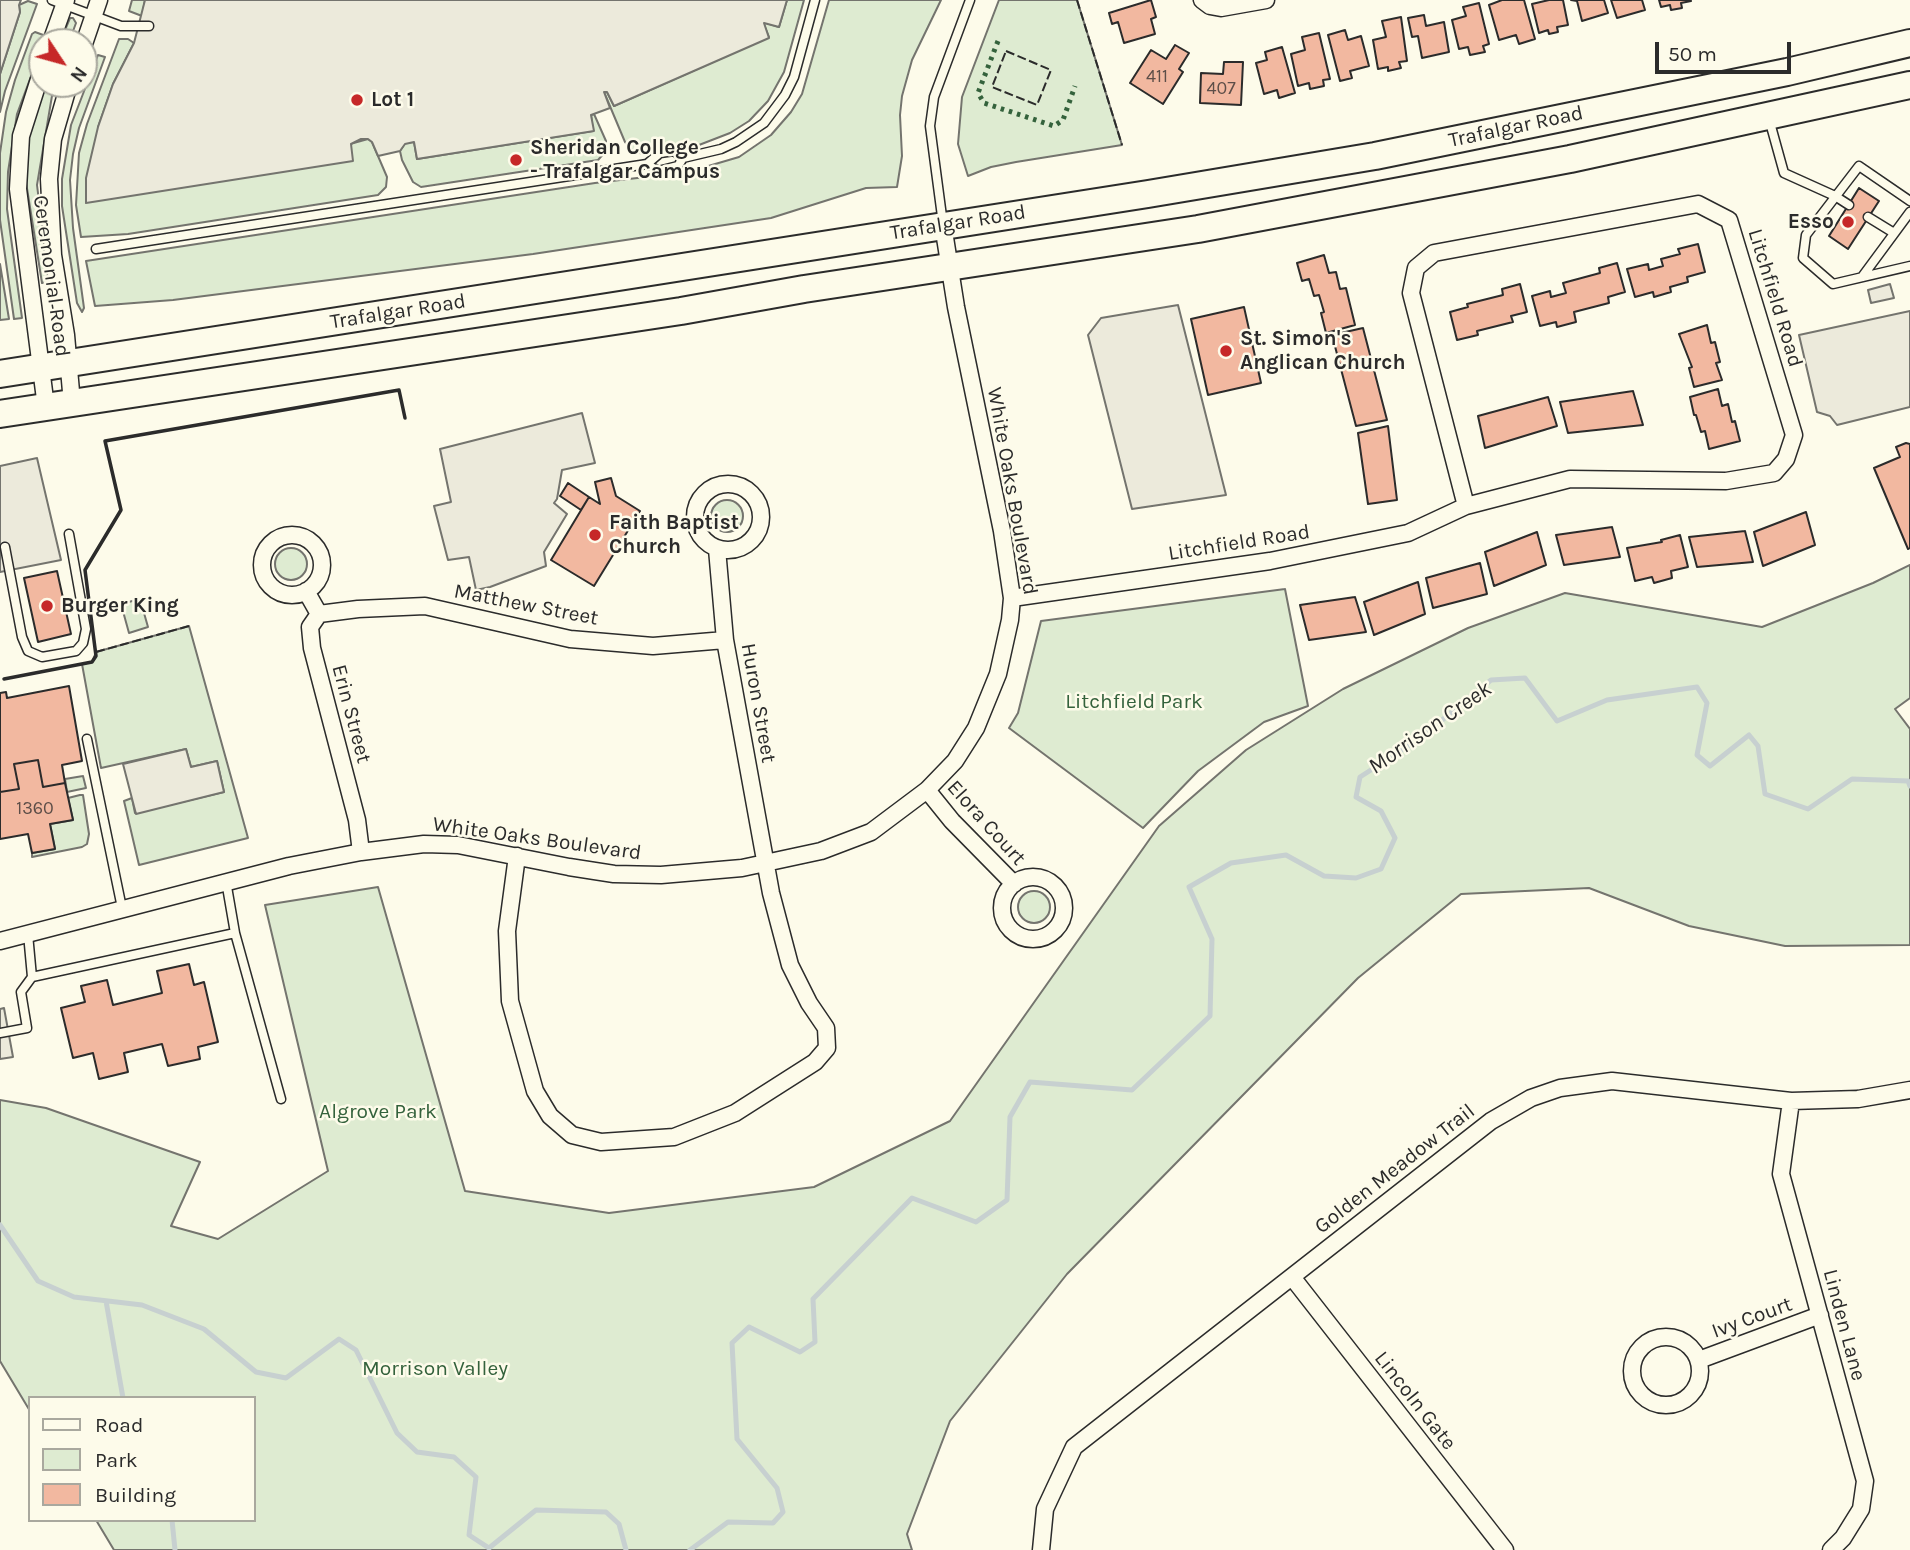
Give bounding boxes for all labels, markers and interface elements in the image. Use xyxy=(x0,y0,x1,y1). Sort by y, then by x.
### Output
north arrow xyxy=(28,28,98,98)
scale bar xyxy=(1658,28,1794,72)
text: 50 m xyxy=(1668,42,1717,66)
text: N xyxy=(65,62,91,86)
house number: 411 xyxy=(1146,66,1168,88)
house number: 407 xyxy=(1206,78,1236,100)
place label: Lot 1 xyxy=(371,87,414,113)
marker: Lot 1 xyxy=(349,92,365,108)
street label: Trafalgar Road xyxy=(1446,100,1586,154)
place label: Sheridan College - Trafalgar Campus xyxy=(530,135,720,185)
marker: Sheridan College - Trafalgar Campus xyxy=(508,152,524,168)
street label: Ceremonial Road xyxy=(27,194,75,358)
street label: Trafalgar Road xyxy=(888,200,1028,246)
place label: Esso xyxy=(1788,209,1834,235)
marker: Esso xyxy=(1840,214,1856,230)
street label: Litchfield Road xyxy=(1742,226,1808,370)
street label: Trafalgar Road xyxy=(328,289,468,335)
place label: St. Simon's Anglican Church xyxy=(1240,326,1406,376)
marker: St. Simon's Anglican Church xyxy=(1218,343,1234,359)
street label: White Oaks Boulevard xyxy=(981,385,1043,597)
place label: Faith Baptist Church xyxy=(609,510,739,560)
street label: Litchfield Road xyxy=(1166,519,1312,567)
marker: Faith Baptist Church xyxy=(587,527,603,543)
street label: Matthew Street xyxy=(452,579,600,631)
place label: Burger King xyxy=(61,593,179,619)
marker: Burger King xyxy=(39,598,55,614)
street label: Huron Street xyxy=(735,641,781,765)
street label: Erin Street xyxy=(326,662,376,766)
water label: Morrison Creek xyxy=(1363,675,1497,781)
park label: Litchfield Park xyxy=(1065,689,1203,715)
street label: Elora Court xyxy=(941,775,1031,871)
house number: 1360 xyxy=(16,798,54,820)
street label: White Oaks Boulevard xyxy=(431,812,643,866)
park label: Algrove Park xyxy=(319,1099,437,1125)
street label: Golden Meadow Trail xyxy=(1310,1099,1480,1239)
street label: Linden Lane xyxy=(1817,1266,1871,1384)
street label: Ivy Court xyxy=(1708,1292,1796,1344)
street label: Lincoln Gate xyxy=(1369,1347,1461,1455)
park label: Morrison Valley xyxy=(362,1356,508,1382)
legend xyxy=(28,1396,256,1522)
text: Road xyxy=(95,1413,143,1437)
text: Park xyxy=(95,1448,138,1472)
text: Building xyxy=(95,1483,176,1507)

